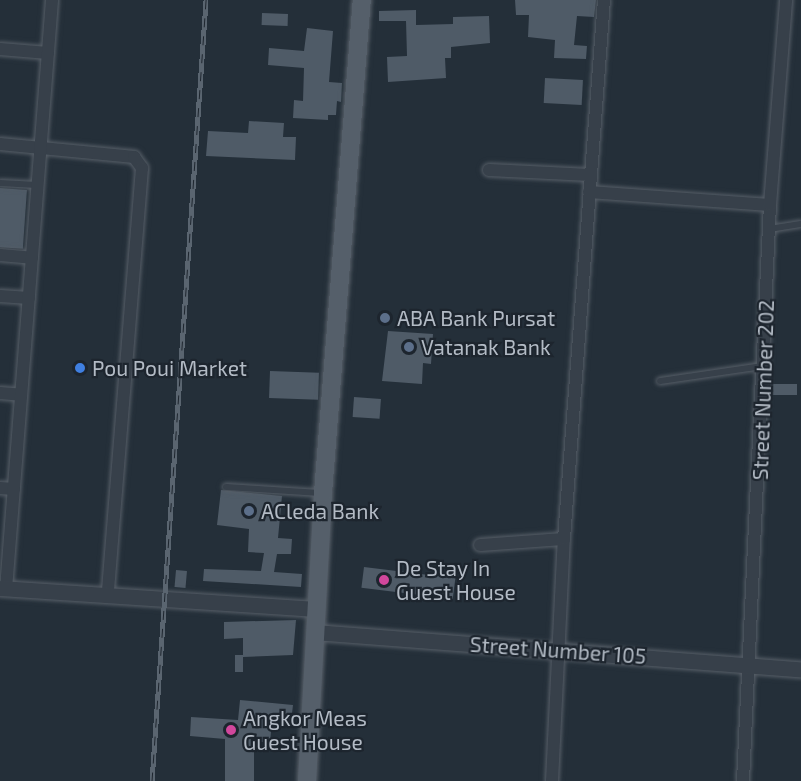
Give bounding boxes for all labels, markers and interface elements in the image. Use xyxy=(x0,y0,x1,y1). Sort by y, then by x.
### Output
street label: Street Number 202 xyxy=(747,299,779,481)
place label: ABA Bank Pursat xyxy=(397,305,556,331)
marker: ABA Bank Pursat xyxy=(378,311,392,325)
place label: Vatanak Bank xyxy=(421,334,551,360)
marker: Vatanak Bank xyxy=(402,340,416,354)
place label: Pou Poui Market xyxy=(92,355,247,381)
marker: Pou Poui Market xyxy=(73,361,87,375)
place label: ACleda Bank xyxy=(261,498,379,524)
marker: ACleda Bank xyxy=(242,504,256,518)
place label: De Stay In Guest House xyxy=(396,555,516,605)
marker: De Stay In Guest House xyxy=(377,573,391,587)
street label: Street Number 105 xyxy=(469,631,647,669)
place label: Angkor Meas Guest House xyxy=(243,705,367,755)
marker: Angkor Meas Guest House xyxy=(224,723,238,737)

